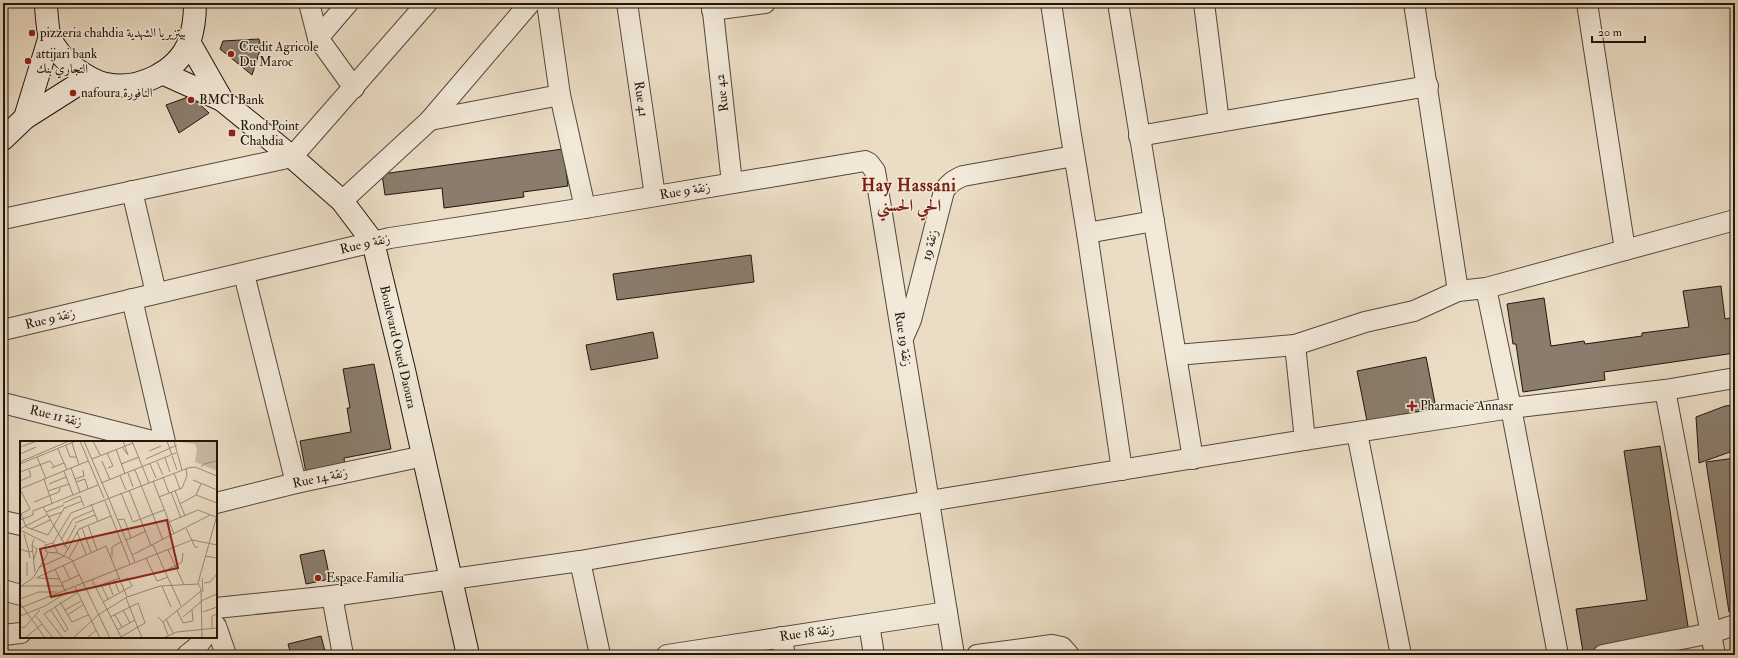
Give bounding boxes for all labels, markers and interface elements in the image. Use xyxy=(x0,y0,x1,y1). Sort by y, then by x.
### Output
scale bar xyxy=(1592,18,1645,44)
place label: pizzeria chahdia بيتزيريا الشهدية xyxy=(39,25,186,42)
text: 20 m xyxy=(1598,25,1623,40)
marker: pizzeria chahdia بيتزيريا الشهدية xyxy=(27,28,37,38)
place label: Credit Agricole Du Maroc xyxy=(239,39,319,70)
place label: attijari bank التجاري بنك xyxy=(36,46,98,79)
marker: Credit Agricole Du Maroc xyxy=(226,49,236,59)
marker: attijari bank التجاري بنك xyxy=(23,56,33,66)
street label: Rue 42 xyxy=(712,73,732,113)
street label: Rue 41 xyxy=(631,80,651,118)
place label: nafoura النافورة xyxy=(81,85,153,101)
marker: nafoura النافورة xyxy=(68,88,78,98)
place label: BMCI Bank xyxy=(199,92,265,108)
marker: BMCI Bank xyxy=(186,95,196,105)
place label: Rond Point Chahdia xyxy=(240,118,299,149)
marker: Rond Point Chahdia xyxy=(227,128,237,138)
district label: Hay Hassani الحي الحسني xyxy=(861,175,957,222)
street label: Rue 9 زنقة xyxy=(659,179,711,203)
street label: 19 زنقة xyxy=(918,228,942,262)
street label: Rue 9 زنقة xyxy=(338,230,392,258)
street label: Boulevard Oued Daoura xyxy=(376,284,420,411)
street label: Rue 9 زنقة xyxy=(23,305,77,333)
street label: Rue 19 زنقة xyxy=(891,310,915,368)
place label: Pharmacie Annasr xyxy=(1420,398,1513,414)
marker: Pharmacie Annasr xyxy=(1407,401,1417,411)
street label: Rue 11 زنقة xyxy=(28,402,84,430)
inset map xyxy=(20,441,217,638)
street label: Rue 14 زنقة xyxy=(291,464,349,492)
place label: Espace Familia xyxy=(326,570,405,587)
marker: Espace Familia xyxy=(313,573,323,583)
street label: Rue 18 زنقة xyxy=(779,621,835,645)

